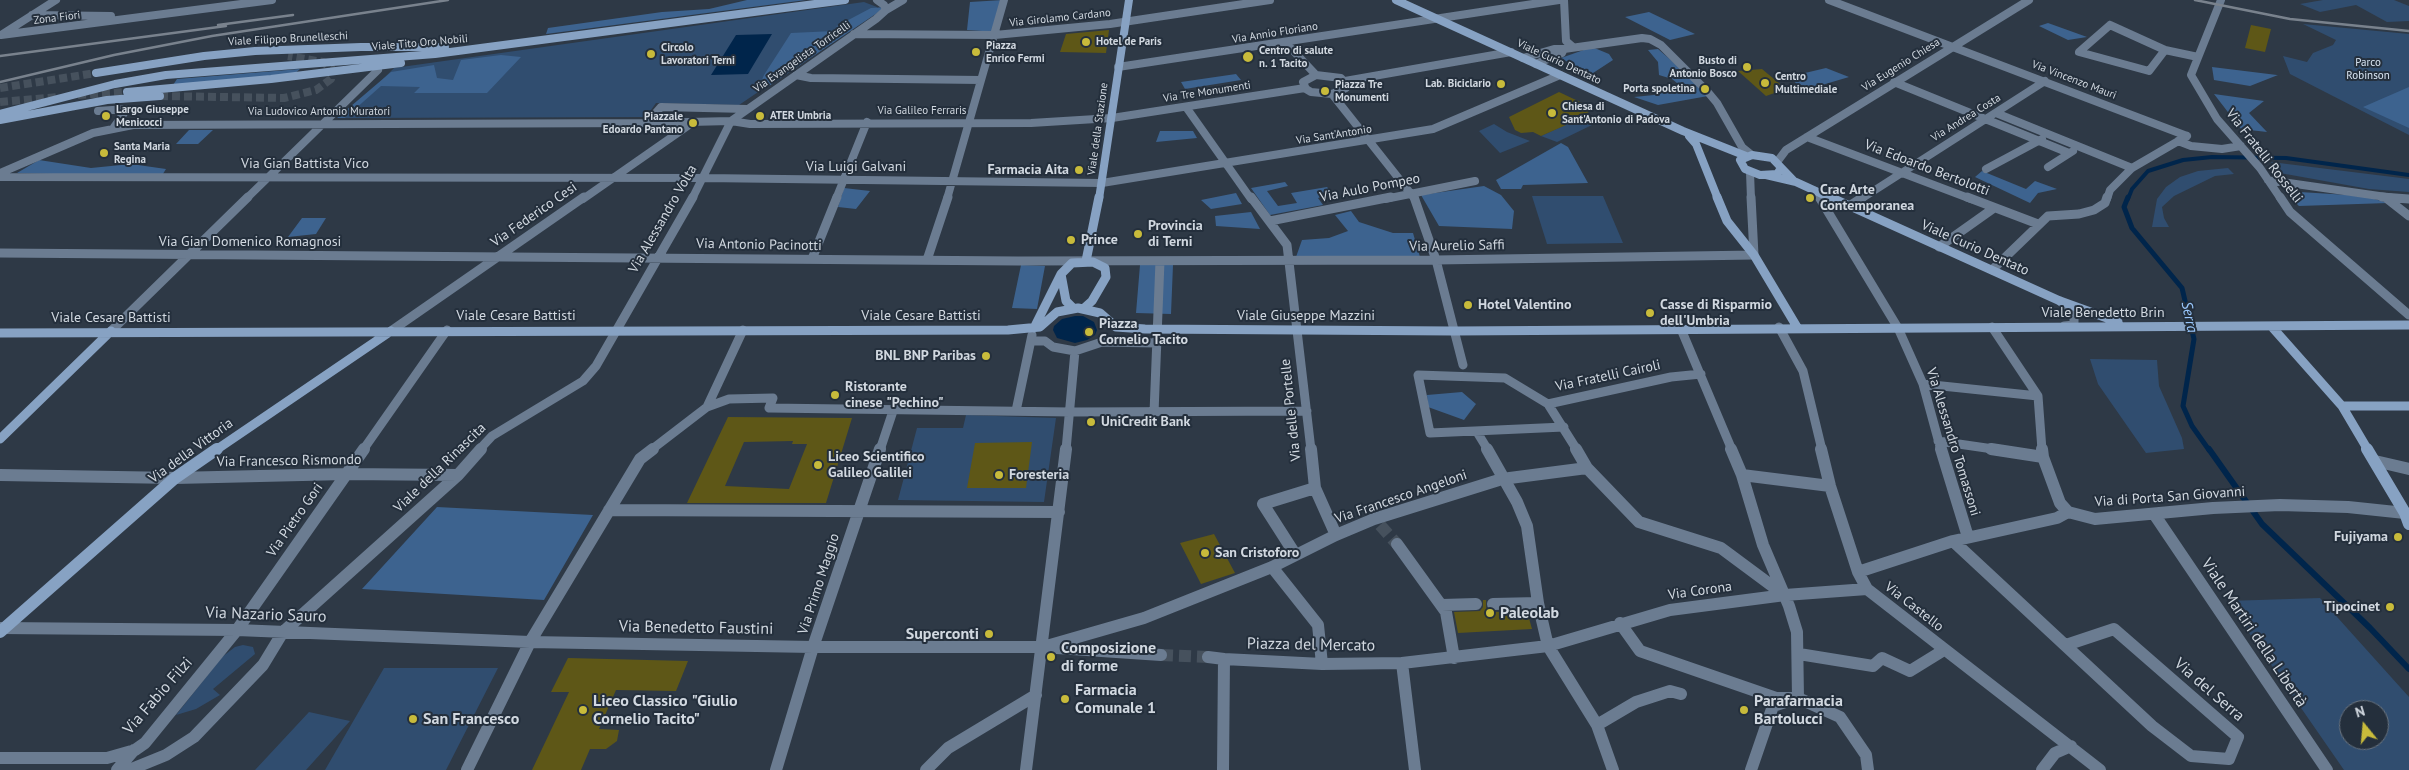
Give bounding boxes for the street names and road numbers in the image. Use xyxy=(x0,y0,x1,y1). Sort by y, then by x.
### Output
street label: Via Girolamo Cardano xyxy=(1009,6,1111,30)
street label: Zona Fiori xyxy=(33,9,81,27)
street label: Via Evangelista Torricelli xyxy=(751,19,853,95)
street label: Via Annio Floriano xyxy=(1231,20,1319,46)
street label: Viale Filippo Brunelleschi xyxy=(228,29,348,49)
street label: Viale Tito Oro Nobili xyxy=(371,32,469,54)
street label: Via Eugenio Chiesa xyxy=(1859,36,1943,94)
street label: Viale Curio Dentato xyxy=(1515,37,1603,87)
street label: Via Vincenzo Mauri xyxy=(2030,58,2118,102)
street label: Via Tre Monumenti xyxy=(1162,79,1252,105)
street label: Viale della Stazione xyxy=(1085,82,1111,176)
street label: Via Andrea Costa xyxy=(1929,91,2003,145)
street label: Via Galileo Ferraris xyxy=(878,104,966,118)
street label: Via Ludovico Antonio Muratori xyxy=(248,105,390,119)
street label: Via Fratelli Rosselli xyxy=(2222,106,2306,206)
street label: Via Sant'Antonio xyxy=(1295,122,1373,148)
street label: Via Edoardo Bertolotti xyxy=(1862,136,1992,200)
street label: Via Gian Battista Vico xyxy=(241,156,369,172)
street label: Via Luigi Galvani xyxy=(806,159,906,175)
street label: Via Alessandro Volta xyxy=(625,162,701,276)
street label: Via Aulo Pompeo xyxy=(1318,170,1422,206)
street label: Via Federico Cesi xyxy=(488,179,580,251)
street label: Viale Curio Dentato xyxy=(1918,217,2032,279)
street label: Via Gian Domenico Romagnosi xyxy=(159,234,341,250)
street label: Via Antonio Pacinotti xyxy=(696,236,822,254)
street label: Via Aurelio Saffi xyxy=(1409,237,1505,255)
street label: Viale Benedetto Brin xyxy=(2041,305,2165,321)
street label: Viale Cesare Battisti xyxy=(456,308,576,324)
street label: Viale Cesare Battisti xyxy=(861,308,981,324)
street label: Viale Giuseppe Mazzini xyxy=(1237,308,1375,324)
street label: Viale Cesare Battisti xyxy=(51,310,171,326)
street label: Via Fratelli Cairoli xyxy=(1554,357,1662,395)
street label: Via delle Portelle xyxy=(1277,358,1305,462)
street label: Via Alessandro Tomassoni xyxy=(1922,366,1984,518)
street label: Via della Vittoria xyxy=(146,415,236,487)
street label: Viale della Rinascita xyxy=(390,420,490,516)
street label: Via Francesco Rismondo xyxy=(216,451,362,471)
street label: Via Francesco Angeloni xyxy=(1333,466,1469,528)
street label: Via Pietro Gori xyxy=(263,480,327,560)
street label: Via di Porta San Giovanni xyxy=(2094,483,2246,511)
street label: Via Primo Maggio xyxy=(795,531,843,637)
street label: Viale Martiri della Libertà xyxy=(2197,555,2311,711)
street label: Via Corona xyxy=(1667,578,1733,604)
street label: Via Castello xyxy=(1881,579,1947,635)
street label: Via Nazario Sauro xyxy=(205,603,327,627)
street label: Via Benedetto Faustini xyxy=(619,617,773,639)
street label: Piazza del Mercato xyxy=(1247,634,1375,656)
street label: Via Fabio Filzi xyxy=(119,653,197,739)
street label: Via del Serra xyxy=(2170,654,2248,726)

